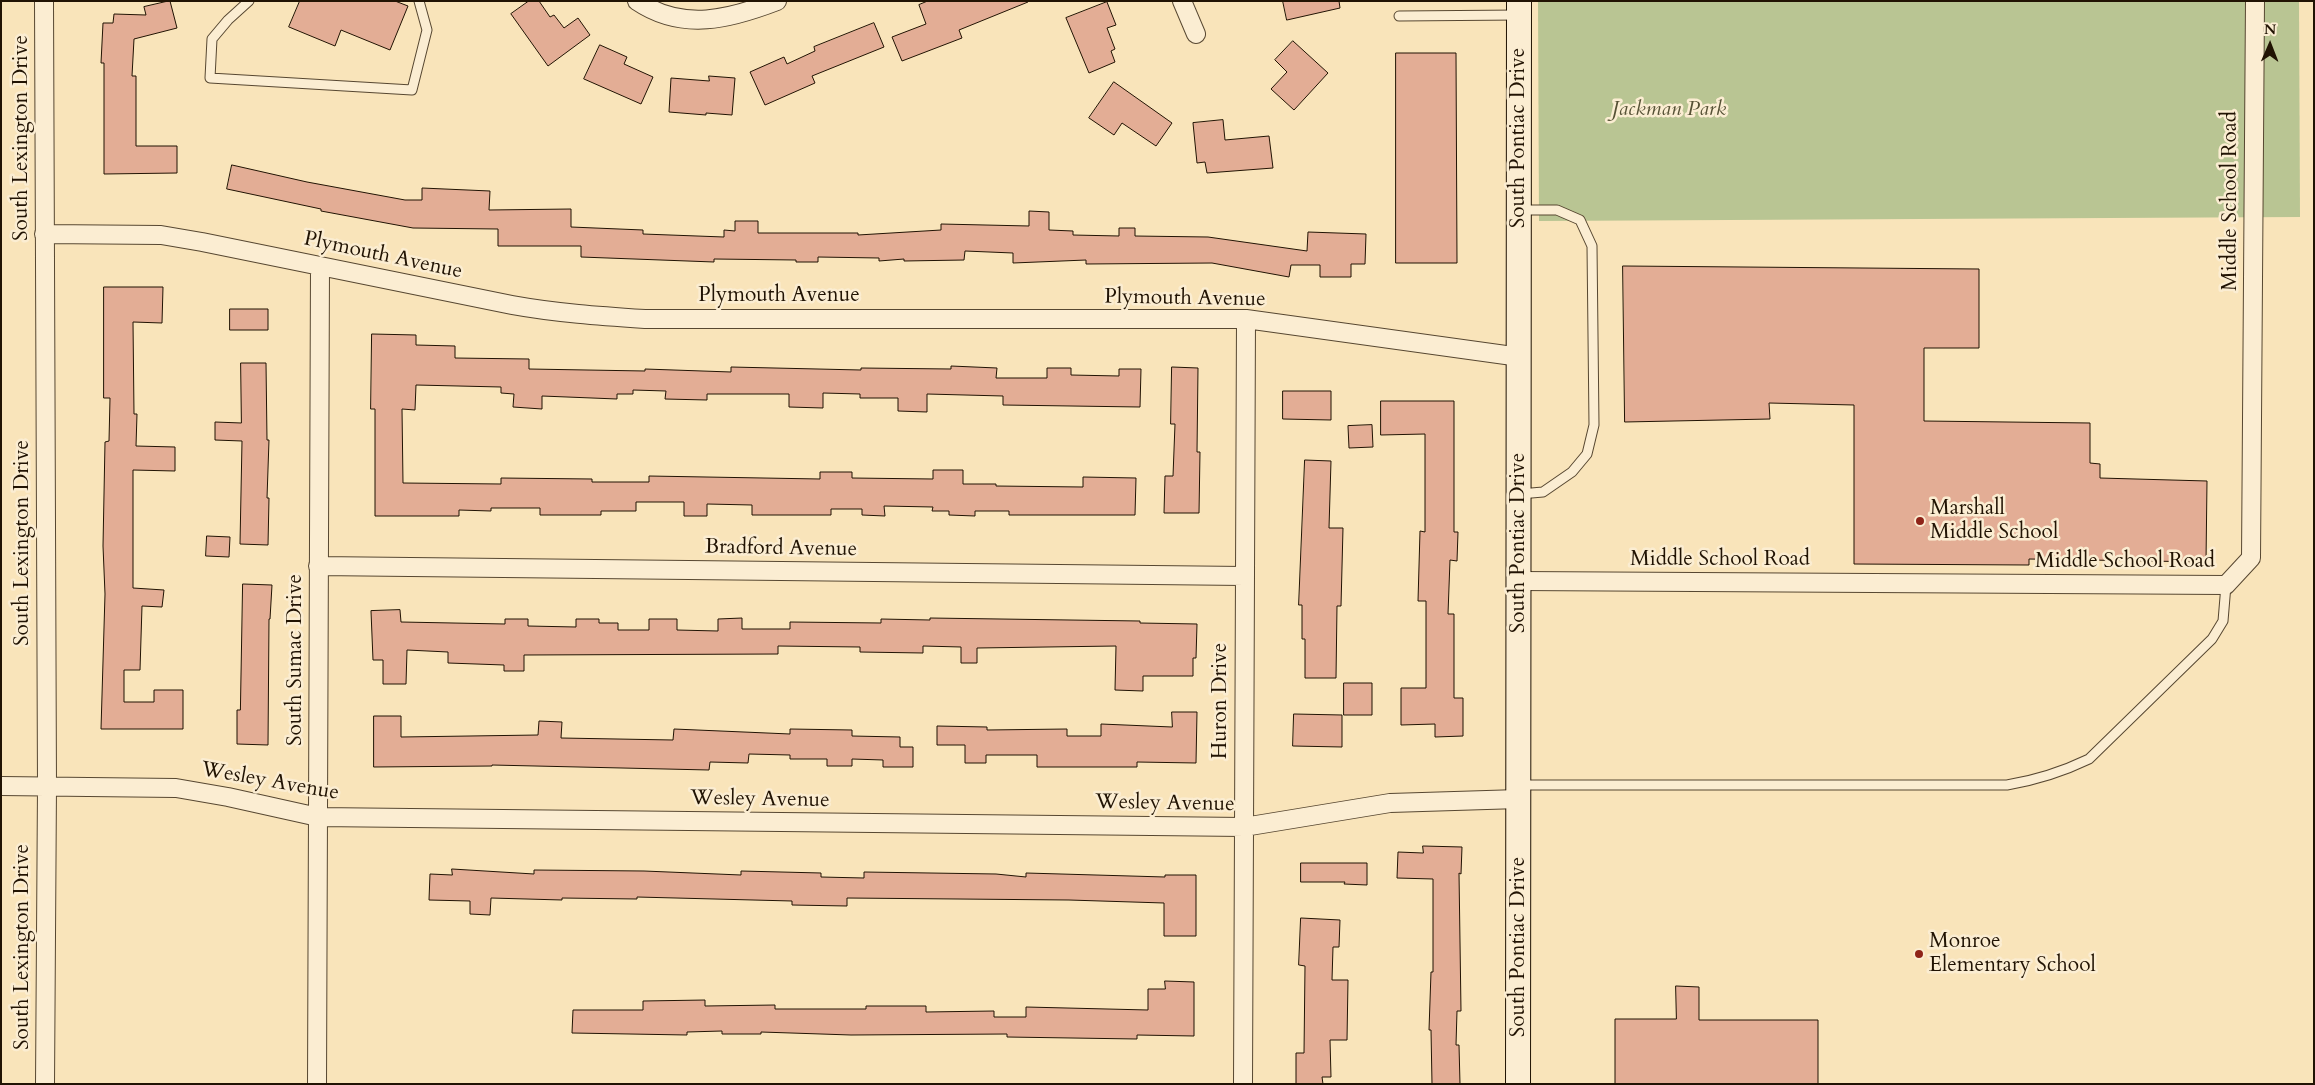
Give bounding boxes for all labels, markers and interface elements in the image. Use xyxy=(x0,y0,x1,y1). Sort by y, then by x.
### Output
north arrow xyxy=(2245,20,2295,70)
text: N xyxy=(2264,20,2277,39)
street label: South Lexington Drive xyxy=(9,35,35,241)
street label: South Pontiac Drive xyxy=(1506,48,1532,228)
park label: Jackman Park xyxy=(1612,97,1726,123)
street label: Middle School Road xyxy=(2218,111,2244,291)
street label: Plymouth Avenue xyxy=(301,227,465,285)
street label: Plymouth Avenue xyxy=(698,283,860,309)
street label: Plymouth Avenue xyxy=(1104,285,1266,313)
street label: South Lexington Drive xyxy=(10,440,36,646)
street label: South Pontiac Drive xyxy=(1506,453,1532,633)
place label: Marshall Middle School xyxy=(1930,496,2058,546)
marker: Marshall Middle School xyxy=(1914,515,1926,527)
street label: Bradford Avenue xyxy=(705,535,857,563)
street label: Middle School Road xyxy=(1630,547,1810,573)
street label: Middle School Road xyxy=(2035,549,2215,575)
street label: South Sumac Drive xyxy=(283,574,309,746)
street label: Huron Drive xyxy=(1208,643,1234,759)
street label: Wesley Avenue xyxy=(199,757,341,807)
street label: Wesley Avenue xyxy=(690,786,830,814)
street label: Wesley Avenue xyxy=(1095,790,1235,818)
street label: South Lexington Drive xyxy=(10,844,36,1050)
street label: South Pontiac Drive xyxy=(1506,857,1532,1037)
place label: Monroe Elementary School xyxy=(1929,929,2096,979)
marker: Monroe Elementary School xyxy=(1913,948,1925,960)

